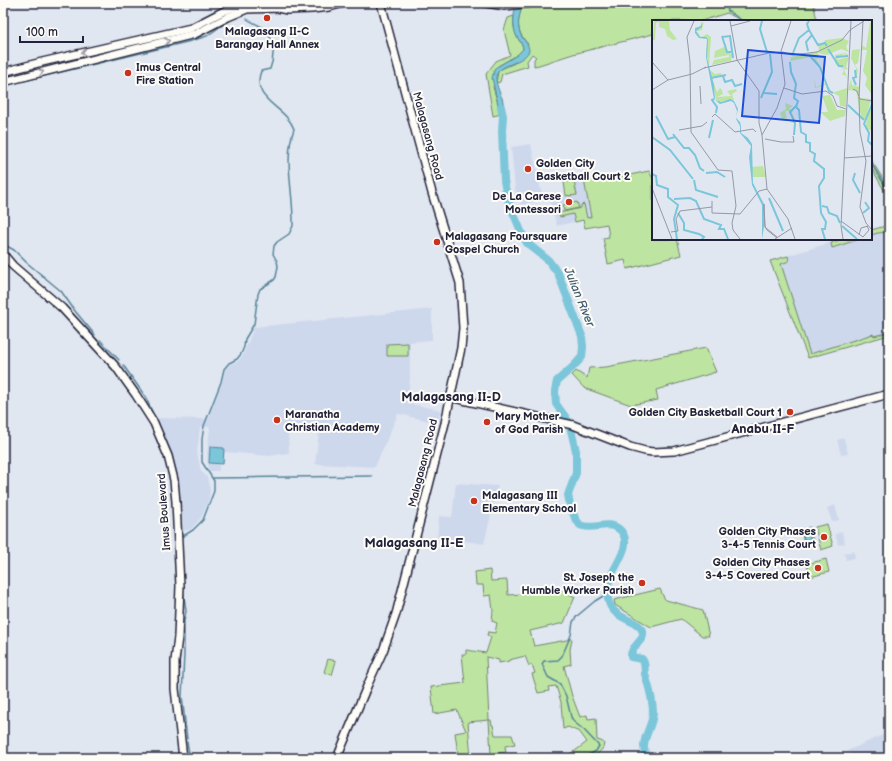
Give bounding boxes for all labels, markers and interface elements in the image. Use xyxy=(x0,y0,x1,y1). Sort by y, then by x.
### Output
marker: Malagasang II-C Barangay Hall Annex xyxy=(262,13,272,23)
scale bar xyxy=(20,18,83,44)
inset map xyxy=(652,20,872,240)
text: 100 m xyxy=(26,25,58,40)
place label: Malagasang II-C Barangay Hall Annex xyxy=(215,25,319,51)
one-way arrow xyxy=(164,38,170,46)
one-way arrow xyxy=(80,48,87,56)
place label: Imus Central Fire Station xyxy=(136,61,201,87)
one-way arrow xyxy=(38,68,44,76)
marker: Imus Central Fire Station xyxy=(123,68,133,78)
street label: Malagasang Road xyxy=(410,91,446,181)
place label: Golden City Basketball Court 2 xyxy=(536,157,631,183)
marker: Golden City Basketball Court 2 xyxy=(523,164,533,174)
place label: De La Carese Montessori xyxy=(492,190,561,216)
marker: De La Carese Montessori xyxy=(564,197,574,207)
place label: Malagasang Foursquare Gospel Church xyxy=(445,230,567,256)
marker: Malagasang Foursquare Gospel Church xyxy=(432,237,442,247)
water label: Julian River xyxy=(560,264,598,330)
district label: Malagasang II-D xyxy=(401,389,501,405)
place label: Golden City Basketball Court 1 xyxy=(629,406,782,419)
marker: Golden City Basketball Court 1 xyxy=(785,407,795,417)
place label: Maranatha Christian Academy xyxy=(285,408,379,434)
place label: Mary Mother of God Parish xyxy=(495,410,563,436)
marker: Maranatha Christian Academy xyxy=(272,415,282,425)
street label: Malagasang Road xyxy=(406,417,440,509)
marker: Mary Mother of God Parish xyxy=(482,417,492,427)
district label: Anabu II-F xyxy=(731,421,795,437)
street label: Imus Boulevard xyxy=(155,473,173,551)
place label: Malagasang III Elementary School xyxy=(482,489,576,515)
marker: Malagasang III Elementary School xyxy=(469,496,479,506)
place label: Golden City Phases 3-4-5 Tennis Court xyxy=(719,525,817,551)
marker: Golden City Phases 3-4-5 Tennis Court xyxy=(819,532,829,542)
district label: Malagasang II-E xyxy=(365,535,464,551)
place label: Golden City Phases 3-4-5 Covered Court xyxy=(705,556,811,582)
marker: Golden City Phases 3-4-5 Covered Court xyxy=(813,563,823,573)
place label: St. Joseph the Humble Worker Parish xyxy=(521,571,634,597)
marker: St. Joseph the Humble Worker Parish xyxy=(637,578,647,588)

